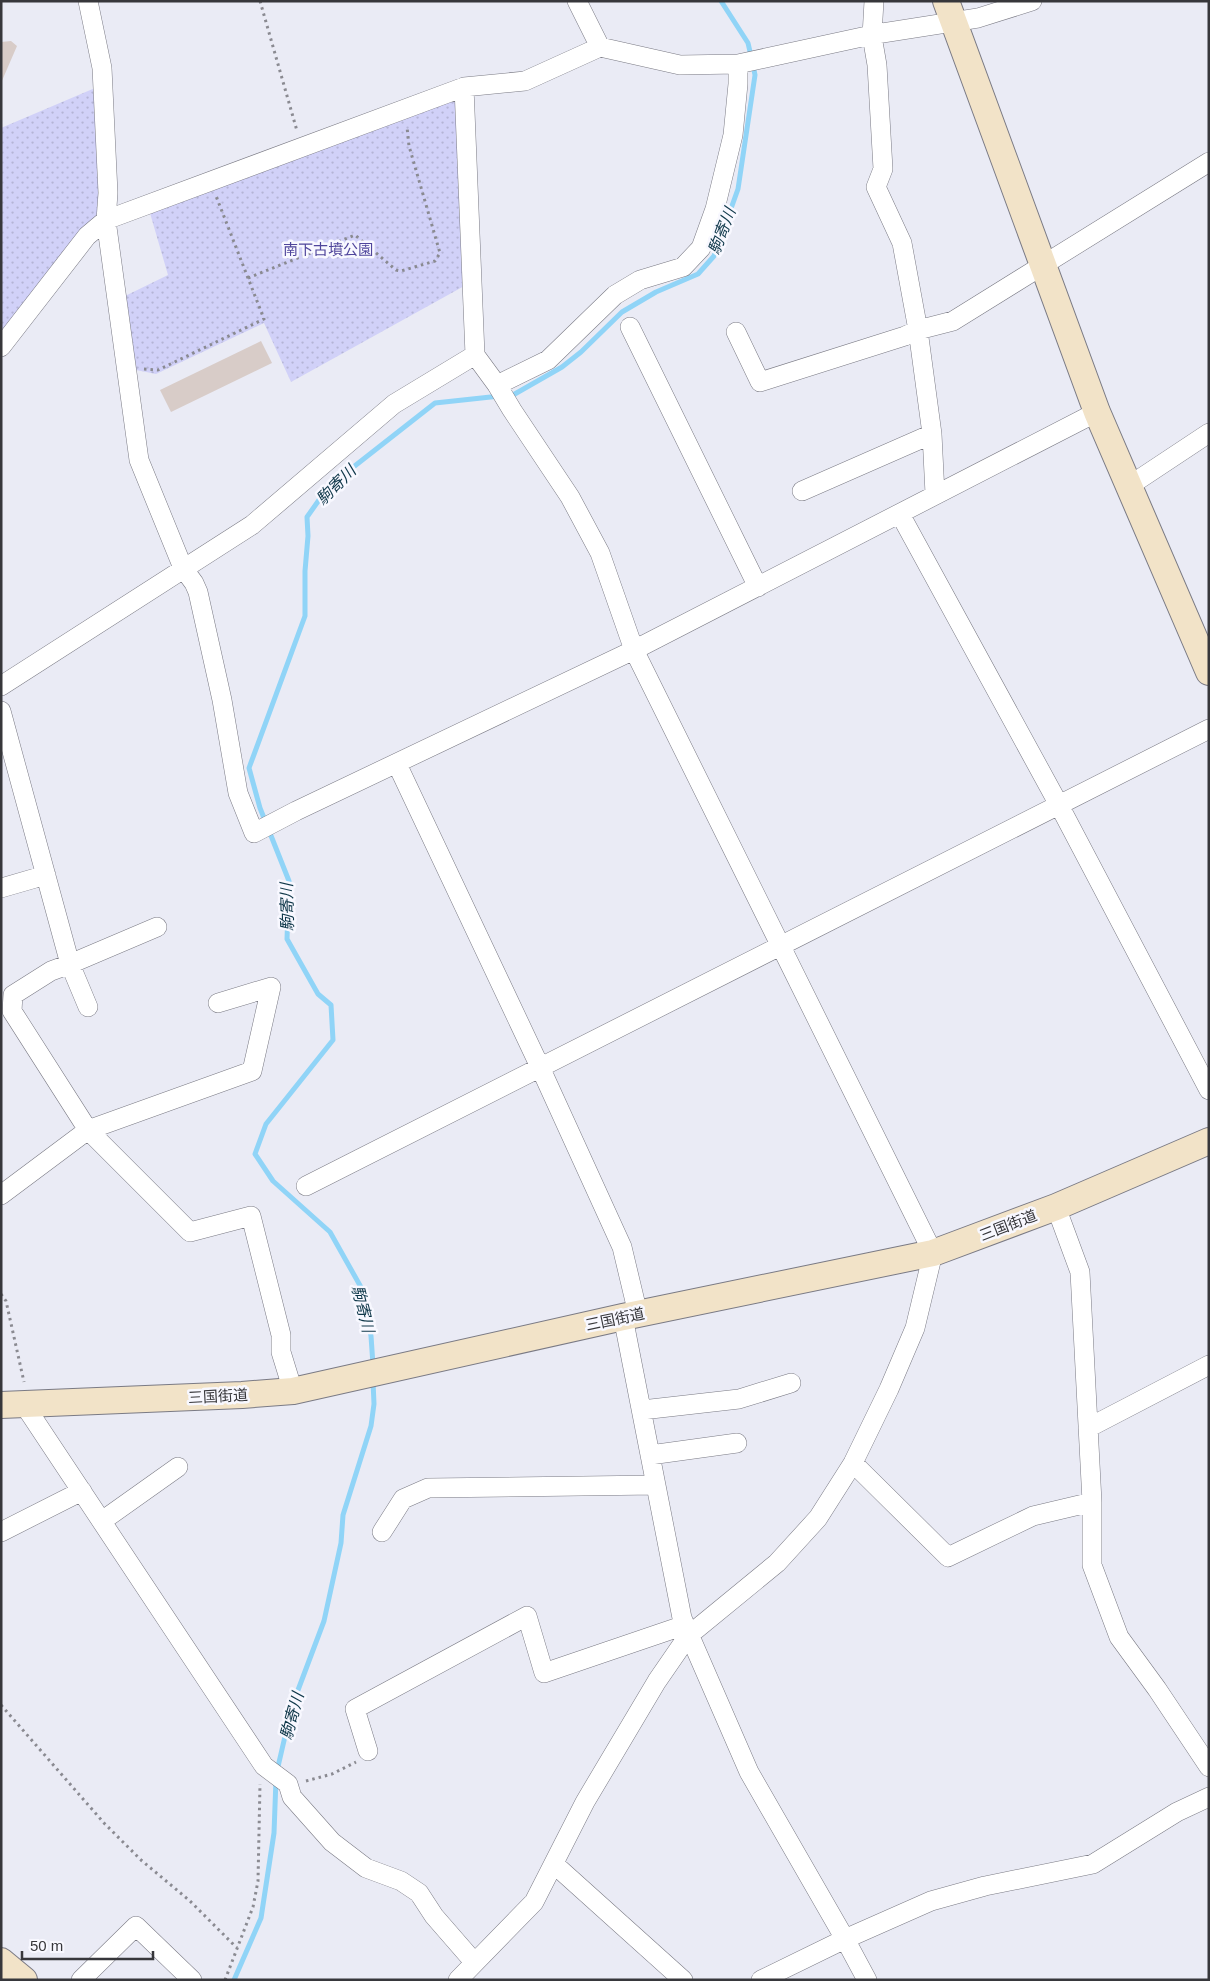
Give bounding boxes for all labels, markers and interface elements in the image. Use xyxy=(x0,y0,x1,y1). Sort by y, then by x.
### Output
water label: 駒寄川 xyxy=(705,204,739,256)
park label: 南下古墳公園 xyxy=(283,241,373,258)
water label: 駒寄川 xyxy=(313,461,360,508)
water label: 駒寄川 xyxy=(278,881,296,931)
street label: 三国街道 xyxy=(977,1206,1039,1244)
water label: 駒寄川 xyxy=(349,1284,378,1336)
street label: 三国街道 xyxy=(584,1304,646,1334)
street label: 三国街道 xyxy=(188,1386,248,1406)
water label: 駒寄川 xyxy=(278,1689,307,1741)
scale bar xyxy=(22,1928,154,1960)
text: 50 m xyxy=(30,1937,63,1954)

